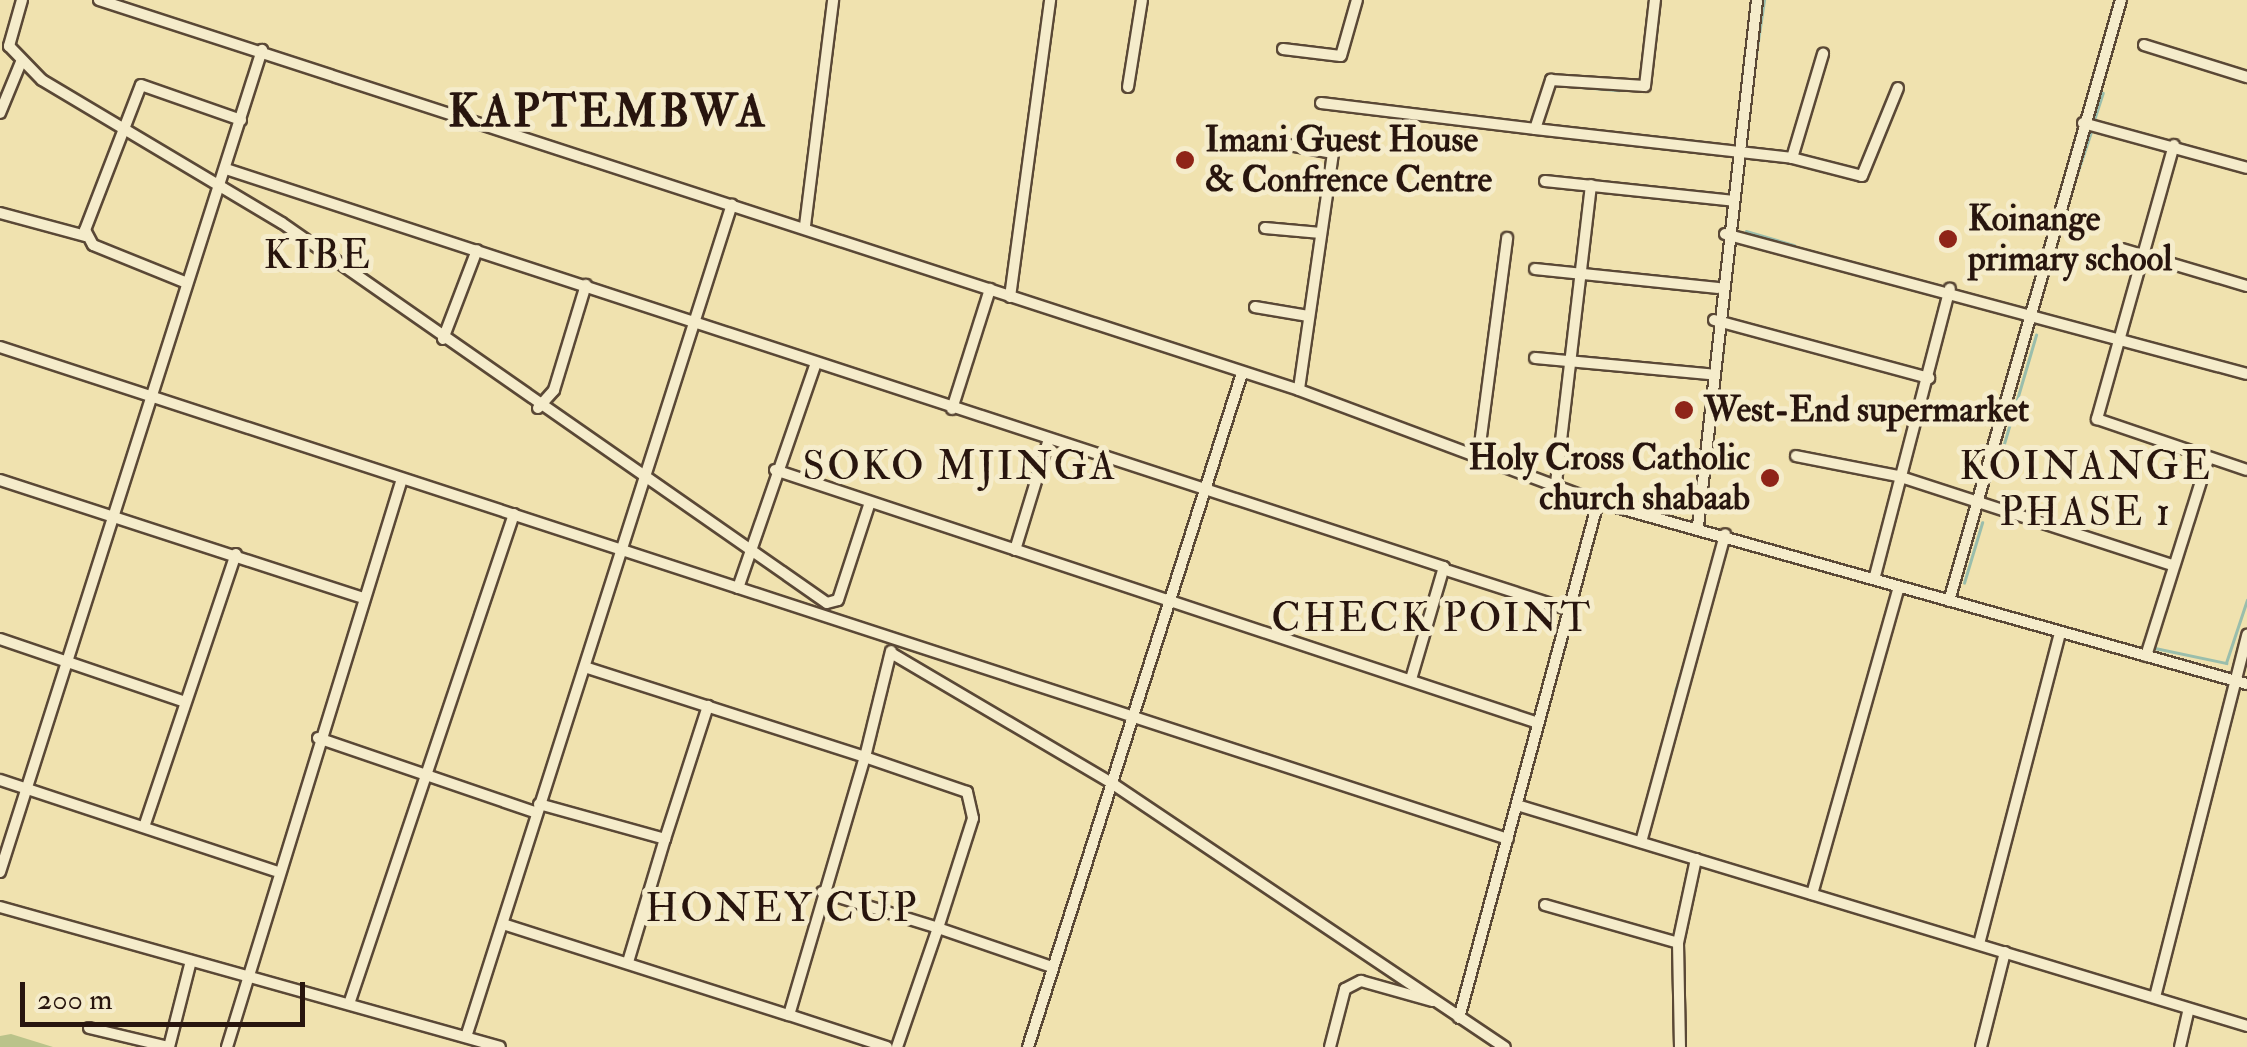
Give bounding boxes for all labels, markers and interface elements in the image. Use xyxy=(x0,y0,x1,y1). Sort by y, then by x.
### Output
district label: KAPTEMBWA xyxy=(448,86,768,140)
place label: Imani Guest House & Confrence Centre xyxy=(1205,119,1492,201)
marker: Imani Guest House & Confrence Centre xyxy=(1174,149,1196,171)
place label: Koinange primary school xyxy=(1968,198,2172,280)
marker: Koinange primary school xyxy=(1937,228,1959,250)
district label: KIBE xyxy=(264,232,372,280)
place label: West-End supermarket xyxy=(1704,389,2029,431)
marker: West-End supermarket xyxy=(1673,399,1695,421)
place label: Holy Cross Catholic church shabaab xyxy=(1469,437,1750,519)
district label: SOKO MJINGA xyxy=(802,443,1118,491)
district label: KOINANGE PHASE 1 xyxy=(1959,443,2213,537)
marker: Holy Cross Catholic church shabaab xyxy=(1759,467,1781,489)
district label: CHECK POINT xyxy=(1271,595,1593,643)
district label: HONEY CUP xyxy=(645,885,919,933)
scale bar xyxy=(25,962,310,1024)
text: 200 m xyxy=(37,981,113,1018)

